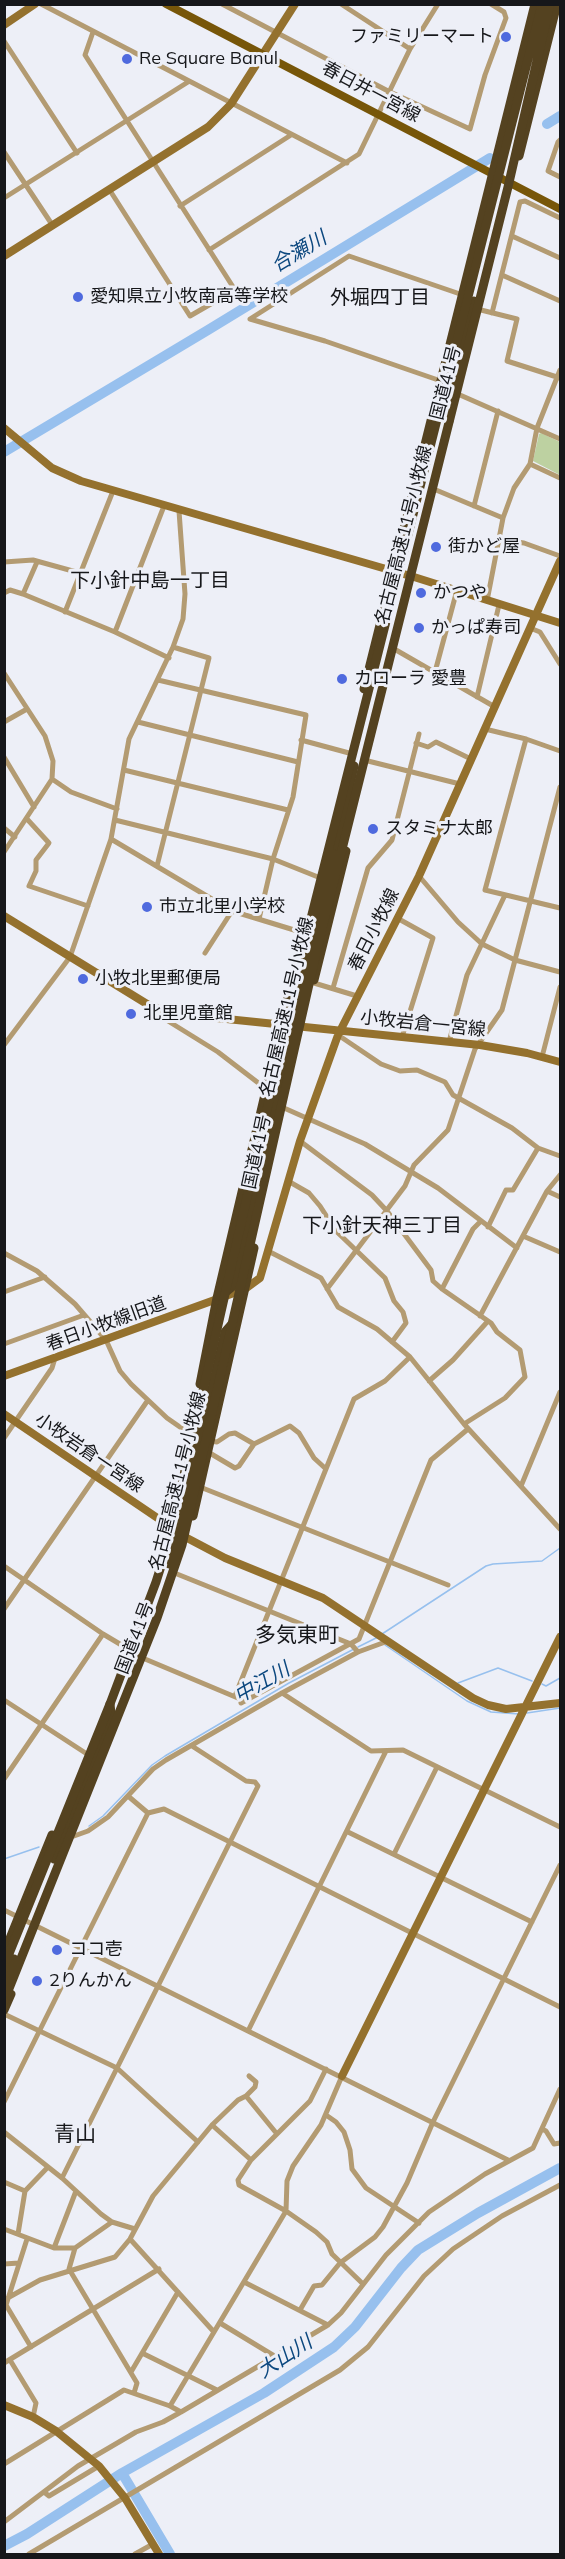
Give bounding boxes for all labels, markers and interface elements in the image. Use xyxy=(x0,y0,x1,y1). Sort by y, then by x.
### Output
place label: ファミリーマート xyxy=(350,26,494,48)
marker: ファミリーマート xyxy=(499,30,513,44)
place label: Re Square Banul xyxy=(139,48,278,70)
marker: Re Square Banul xyxy=(120,52,134,66)
street label: 春日井一宮線 xyxy=(318,57,424,127)
water label: 合瀬川 xyxy=(267,226,331,278)
place label: 愛知県立小牧南高等学校 xyxy=(90,286,288,308)
district label: 外堀四丁目 xyxy=(330,286,430,310)
marker: 愛知県立小牧南高等学校 xyxy=(71,290,85,304)
street label: 国道41号 xyxy=(426,344,466,422)
street label: 名古屋高速11号小牧線 xyxy=(371,443,437,627)
place label: 街かど屋 xyxy=(448,536,520,558)
marker: 街かど屋 xyxy=(429,540,443,554)
district label: 下小針中島一丁目 xyxy=(70,569,230,593)
place label: かつや xyxy=(433,582,487,604)
marker: かつや xyxy=(414,586,428,600)
place label: かっぱ寿司 xyxy=(431,617,521,639)
marker: かっぱ寿司 xyxy=(412,621,426,635)
place label: カローラ 愛豊 xyxy=(354,668,467,690)
marker: カローラ 愛豊 xyxy=(335,672,349,686)
place label: スタミナ太郎 xyxy=(385,818,493,840)
marker: スタミナ太郎 xyxy=(366,822,380,836)
street label: 春日小牧線 xyxy=(344,885,404,975)
place label: 市立北里小学校 xyxy=(159,896,285,918)
marker: 市立北里小学校 xyxy=(140,900,154,914)
street label: 名古屋高速11号小牧線 xyxy=(256,915,318,1099)
place label: 小牧北里郵便局 xyxy=(95,968,221,990)
marker: 小牧北里郵便局 xyxy=(76,972,90,986)
place label: 北里児童館 xyxy=(143,1003,233,1025)
marker: 北里児童館 xyxy=(124,1007,138,1021)
street label: 小牧岩倉一宮線 xyxy=(359,1007,487,1041)
street label: 国道41号 xyxy=(239,1113,275,1191)
district label: 下小針天神三丁目 xyxy=(302,1214,462,1238)
street label: 春日小牧線旧道 xyxy=(43,1292,169,1356)
street label: 名古屋高速11号小牧線 xyxy=(145,1389,211,1573)
street label: 小牧岩倉一宮線 xyxy=(31,1409,147,1497)
street label: 国道41号 xyxy=(111,1599,159,1677)
district label: 多気東町 xyxy=(255,1623,339,1649)
water label: 中江川 xyxy=(230,1658,294,1708)
place label: ココ壱 xyxy=(69,1939,123,1961)
marker: ココ壱 xyxy=(50,1943,64,1957)
place label: 2りんかん xyxy=(49,1970,132,1992)
marker: 2りんかん xyxy=(30,1974,44,1988)
district label: 青山 xyxy=(54,2122,96,2148)
water label: 大山川 xyxy=(253,2331,317,2383)

